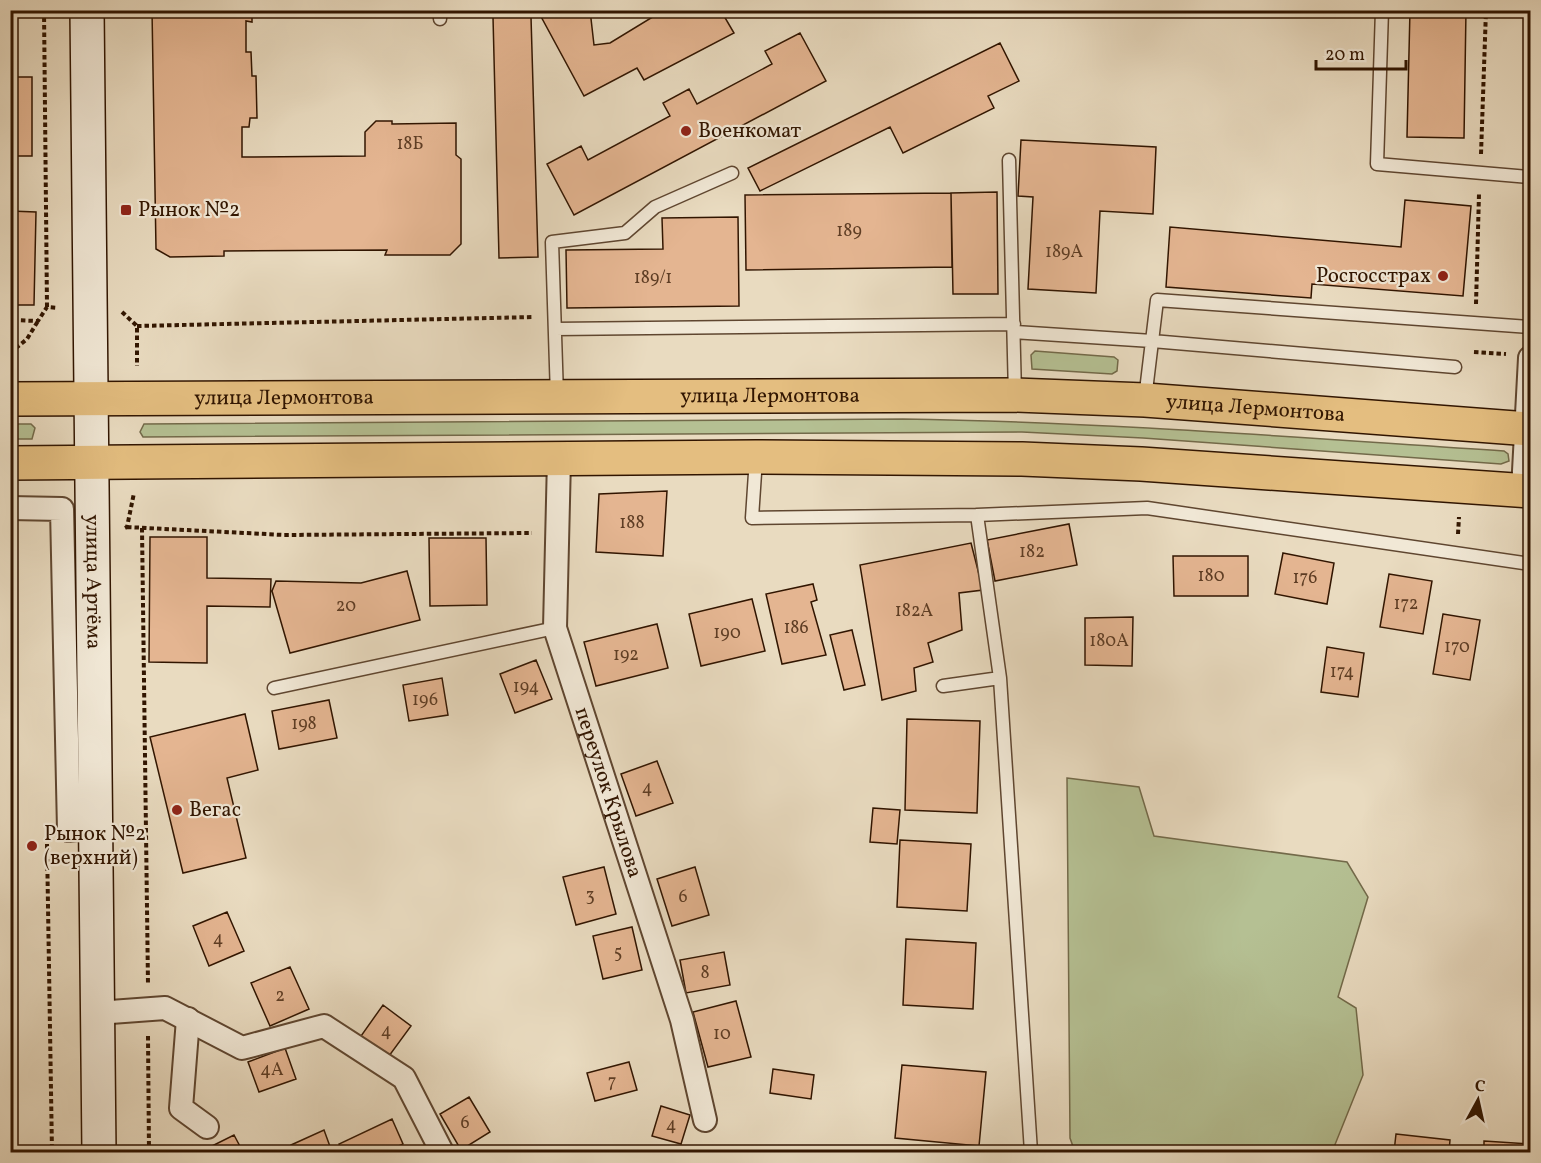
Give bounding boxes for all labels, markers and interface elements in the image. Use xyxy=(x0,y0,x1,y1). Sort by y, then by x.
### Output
scale bar xyxy=(1316,33,1406,71)
text: 20 m xyxy=(1325,43,1365,68)
place label: Военкомат xyxy=(698,117,802,146)
marker: Военкомат xyxy=(679,124,693,138)
house number: 18Б xyxy=(396,132,424,157)
place label: Рынок №2 xyxy=(138,196,240,225)
marker: Рынок №2 xyxy=(119,203,133,217)
house number: 189 xyxy=(836,219,862,244)
house number: 189А xyxy=(1045,240,1083,265)
place label: Росгосстрах xyxy=(1316,262,1431,291)
house number: 189/1 xyxy=(634,266,672,291)
marker: Росгосстрах xyxy=(1436,269,1450,283)
street label: улица Лермонтова xyxy=(680,381,860,411)
street label: улица Лермонтова xyxy=(194,383,374,413)
street label: улица Лермонтова xyxy=(1165,387,1346,430)
house number: 188 xyxy=(619,511,645,536)
street label: улица Артёма xyxy=(78,514,108,650)
house number: 182 xyxy=(1019,540,1045,565)
house number: 180 xyxy=(1198,564,1225,589)
house number: 176 xyxy=(1293,566,1317,591)
house number: 172 xyxy=(1393,592,1419,617)
house number: 20 xyxy=(336,594,356,619)
house number: 182А xyxy=(895,599,934,624)
house number: 186 xyxy=(783,616,809,641)
house number: 190 xyxy=(713,621,741,646)
house number: 180А xyxy=(1089,629,1129,654)
house number: 170 xyxy=(1444,635,1470,660)
house number: 192 xyxy=(613,643,639,668)
house number: 174 xyxy=(1330,660,1354,685)
house number: 194 xyxy=(513,675,539,700)
house number: 196 xyxy=(412,688,438,713)
street label: переулок Крылова xyxy=(567,704,649,882)
house number: 198 xyxy=(291,712,317,737)
house number: 4 xyxy=(642,776,652,801)
place label: Вегас xyxy=(189,796,241,825)
marker: Вегас xyxy=(170,803,184,817)
place label: Рынок №2 (верхний) xyxy=(44,820,146,873)
marker: Рынок №2 (верхний) xyxy=(25,839,39,853)
house number: 3 xyxy=(585,884,595,909)
house number: 6 xyxy=(678,885,688,910)
house number: 4 xyxy=(213,927,223,952)
house number: 5 xyxy=(614,941,622,966)
house number: 8 xyxy=(700,961,710,986)
house number: 2 xyxy=(275,984,285,1009)
house number: 4 xyxy=(381,1019,391,1044)
house number: 10 xyxy=(713,1022,731,1047)
house number: 4А xyxy=(260,1058,284,1083)
house number: 7 xyxy=(608,1070,616,1095)
north arrow xyxy=(1448,1070,1508,1130)
text: С xyxy=(1473,1076,1486,1099)
house number: 6 xyxy=(460,1111,470,1136)
house number: 4 xyxy=(666,1113,676,1138)

